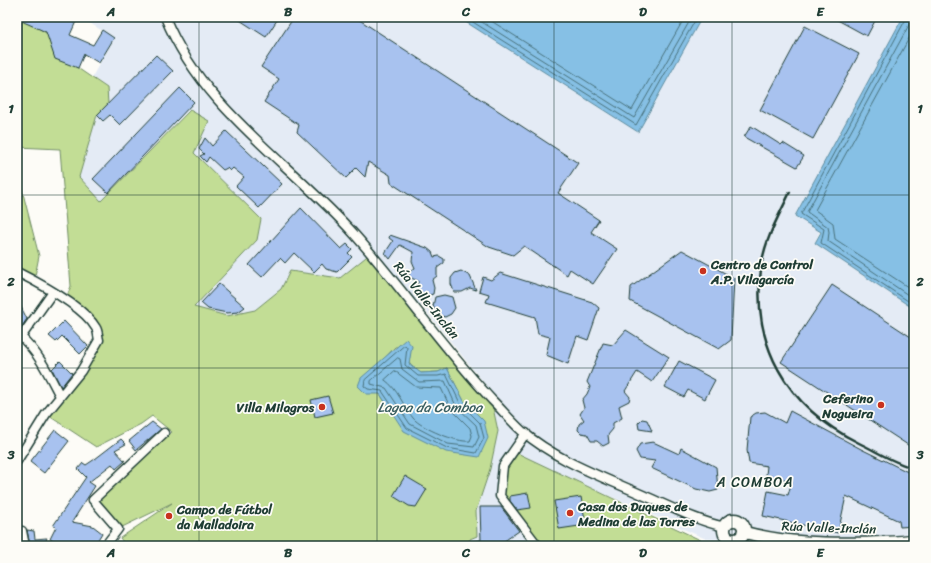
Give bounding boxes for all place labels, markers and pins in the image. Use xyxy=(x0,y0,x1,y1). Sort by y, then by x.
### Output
place label: Centro de Control A.P. Vilagarcía xyxy=(710,253,814,291)
marker: Centro de Control A.P. Vilagarcía xyxy=(698,266,708,276)
place label: Ceferino Nogueira xyxy=(821,387,873,425)
place label: Villa Milagros xyxy=(237,396,315,419)
marker: Ceferino Nogueira xyxy=(876,400,886,410)
marker: Villa Milagros xyxy=(317,402,327,412)
place label: Casa dos Duques de Medina de las Torres xyxy=(577,495,696,533)
place label: Campo de Fútbol da Malladoira xyxy=(176,498,273,536)
marker: Casa dos Duques de Medina de las Torres xyxy=(565,508,575,518)
marker: Campo de Fútbol da Malladoira xyxy=(164,511,174,521)

